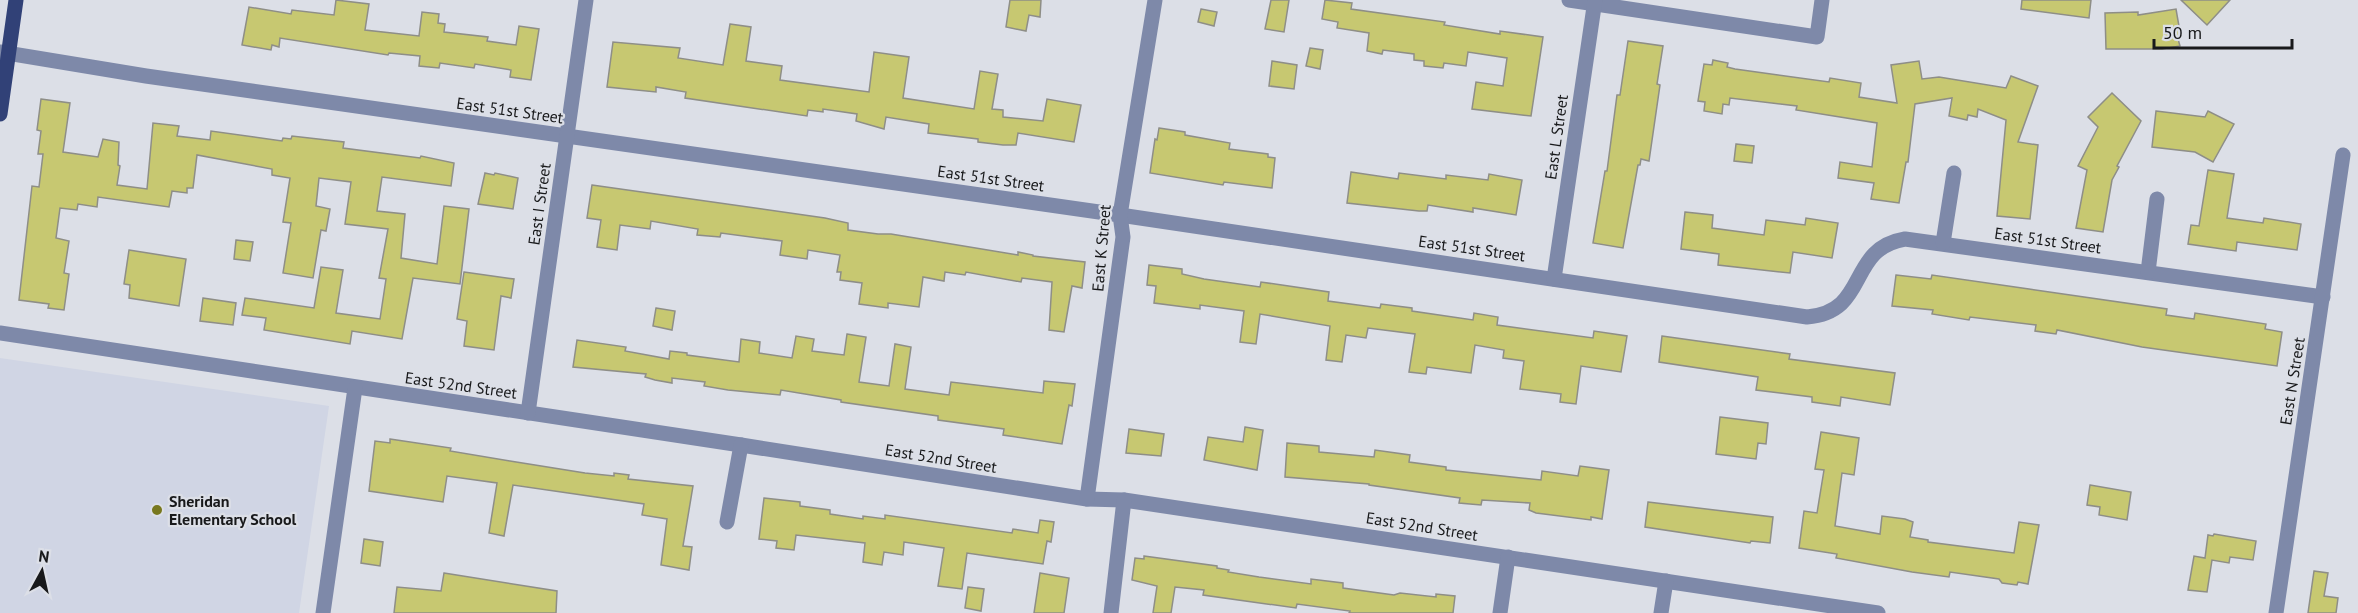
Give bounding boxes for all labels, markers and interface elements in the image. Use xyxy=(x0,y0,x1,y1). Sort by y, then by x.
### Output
scale bar xyxy=(2154,12,2292,50)
text: 50 m xyxy=(2163,21,2202,44)
street label: East 51st Street xyxy=(455,93,565,127)
street label: East L Street xyxy=(1540,93,1572,181)
street label: East I Street xyxy=(523,161,555,246)
street label: East 51st Street xyxy=(936,161,1046,195)
street label: East K Street xyxy=(1087,203,1115,292)
street label: East 51st Street xyxy=(1993,223,2103,257)
street label: East 51st Street xyxy=(1417,231,1527,265)
street label: East N Street xyxy=(2275,335,2309,426)
street label: East 52nd Street xyxy=(404,367,519,403)
street label: East 52nd Street xyxy=(884,439,999,477)
place label: Sheridan Elementary School xyxy=(169,491,296,529)
marker: Sheridan Elementary School xyxy=(150,503,164,517)
street label: East 52nd Street xyxy=(1365,507,1480,545)
north arrow xyxy=(12,541,72,601)
text: N xyxy=(37,546,51,567)

